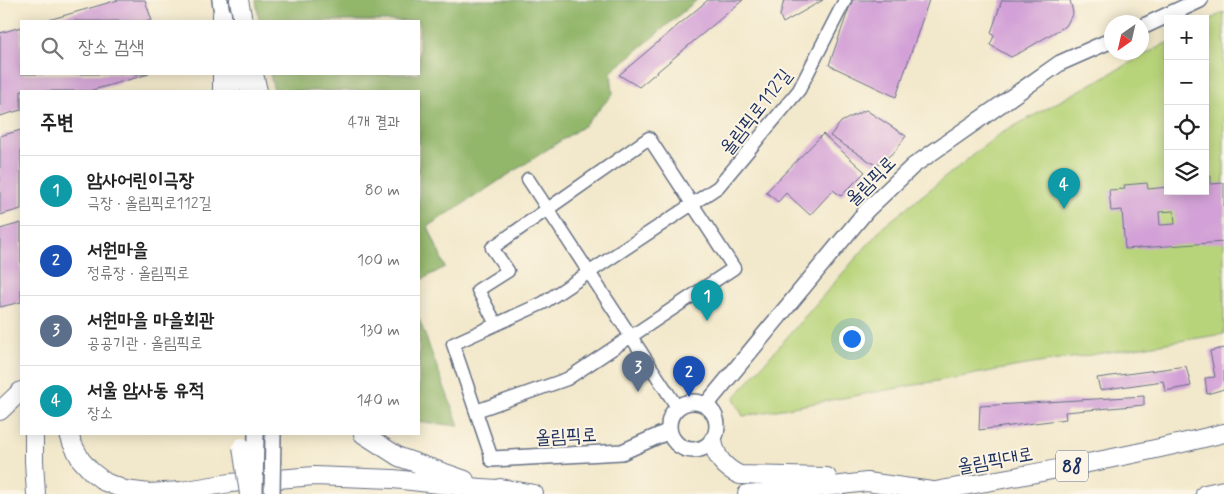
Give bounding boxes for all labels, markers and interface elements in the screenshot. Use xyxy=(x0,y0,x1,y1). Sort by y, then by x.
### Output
north arrow xyxy=(1104,15,1149,60)
map controls xyxy=(1164,15,1209,195)
button: + xyxy=(1164,15,1209,60)
search box xyxy=(20,20,420,75)
icon: search xyxy=(38,34,66,62)
text: 장소 검색 xyxy=(78,35,144,60)
button: − xyxy=(1164,60,1209,105)
street label: 올림픽로112길 xyxy=(715,64,798,160)
button: locate xyxy=(1164,105,1209,150)
text: 주변 xyxy=(40,109,74,137)
text: 4개 결과 xyxy=(348,112,400,133)
button: layers xyxy=(1164,150,1209,195)
street label: 올림픽로 xyxy=(841,151,902,212)
text: 암사어린이극장 xyxy=(87,168,194,193)
pin: 4 xyxy=(1048,168,1080,209)
text: 1 xyxy=(52,180,60,201)
text: 80 m xyxy=(365,180,400,201)
text: 극장 · 올림픽로112길 xyxy=(87,193,212,214)
text: 서원마을 xyxy=(87,238,148,263)
text: 2 xyxy=(52,250,60,271)
text: 100 m xyxy=(357,250,400,271)
text: 정류장 · 올림픽로 xyxy=(87,263,189,284)
pin: 1 xyxy=(691,280,723,321)
text: 서원마을 마을회관 xyxy=(87,308,214,333)
text: 3 xyxy=(52,320,60,341)
text: 130 m xyxy=(359,320,400,341)
your location xyxy=(839,326,865,352)
text: 공공기관 · 올림픽로 xyxy=(87,333,202,354)
pin: 3 xyxy=(622,351,654,392)
pin: 2 xyxy=(673,356,705,397)
text: 서울 암사동 유적 xyxy=(87,378,204,403)
text: 4 xyxy=(51,390,61,411)
text: 140 m xyxy=(356,390,400,411)
text: 장소 xyxy=(87,403,113,424)
street label: 올림픽로 xyxy=(535,422,597,451)
street label: 올림픽대로 xyxy=(955,442,1035,479)
road number: 88 xyxy=(1056,451,1088,482)

